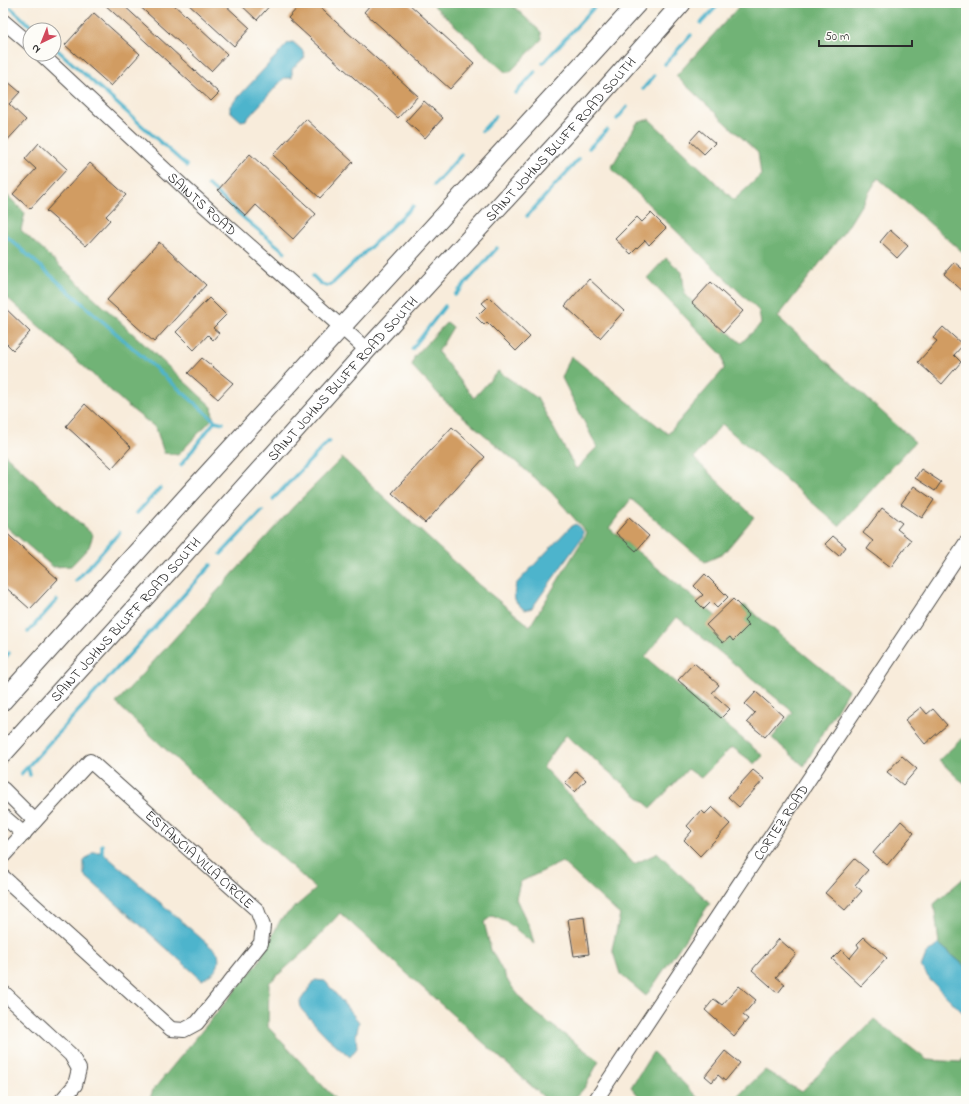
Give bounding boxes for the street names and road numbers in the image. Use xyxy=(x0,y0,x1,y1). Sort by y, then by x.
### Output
street label: SAINT JOHNS BLUFF ROAD SOUTH xyxy=(481,53,642,227)
street label: SAINTS ROAD xyxy=(162,168,241,241)
street label: SAINT JOHNS BLUFF ROAD SOUTH xyxy=(263,292,423,467)
street label: SAINT JOHNS BLUFF ROAD SOUTH xyxy=(46,533,207,707)
street label: CORTEZ ROAD xyxy=(749,781,815,865)
street label: ESTANCIA VILLA CIRCLE xyxy=(140,806,258,914)

